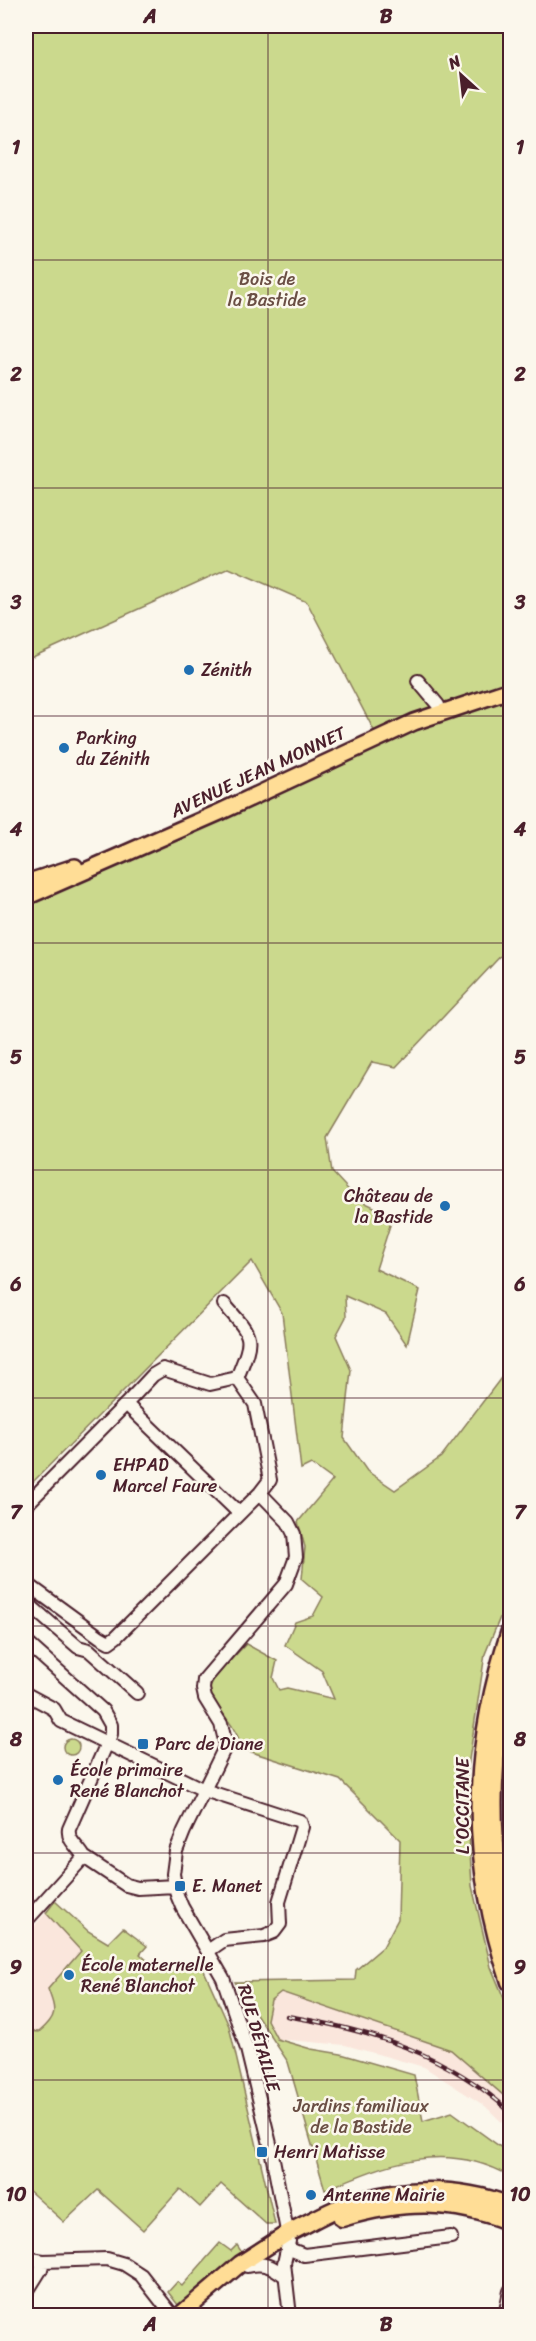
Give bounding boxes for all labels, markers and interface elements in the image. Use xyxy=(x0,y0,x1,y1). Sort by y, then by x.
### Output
text: A xyxy=(142,0,157,34)
text: B xyxy=(380,0,393,34)
north arrow xyxy=(431,45,491,105)
text: N xyxy=(442,46,467,78)
text: 1 xyxy=(12,130,21,165)
text: 1 xyxy=(516,130,525,165)
park label: Bois de la Bastide xyxy=(228,263,306,316)
text: 2 xyxy=(9,357,22,392)
text: 2 xyxy=(513,357,526,392)
text: 3 xyxy=(10,585,22,620)
text: 3 xyxy=(514,585,526,620)
place label: Zénith xyxy=(201,654,252,686)
marker: Zénith xyxy=(182,663,196,677)
street label: AVENUE JEAN MONNET xyxy=(164,717,352,827)
place label: Parking du Zénith xyxy=(76,722,150,775)
marker: Parking du Zénith xyxy=(57,741,71,755)
text: 4 xyxy=(9,812,23,847)
text: 4 xyxy=(513,812,527,847)
text: 5 xyxy=(10,1040,22,1075)
text: 5 xyxy=(514,1040,526,1075)
place label: Château de la Bastide xyxy=(344,1180,433,1233)
marker: Château de la Bastide xyxy=(438,1199,452,1213)
text: 6 xyxy=(9,1267,22,1302)
text: 6 xyxy=(513,1267,526,1302)
place label: EHPAD Marcel Faure xyxy=(113,1449,217,1502)
marker: EHPAD Marcel Faure xyxy=(94,1468,108,1482)
text: 7 xyxy=(10,1495,23,1530)
text: 7 xyxy=(514,1495,527,1530)
text: 8 xyxy=(9,1722,23,1757)
text: 8 xyxy=(513,1722,527,1757)
place label: Parc de Diane xyxy=(155,1728,263,1760)
marker: Parc de Diane xyxy=(136,1737,150,1751)
place label: École primaire René Blanchot xyxy=(70,1754,185,1807)
street label: L'OCCITANE xyxy=(447,1757,479,1854)
marker: École primaire René Blanchot xyxy=(51,1773,65,1787)
place label: E. Manet xyxy=(192,1870,263,1902)
marker: E. Manet xyxy=(173,1879,187,1893)
place label: École maternelle René Blanchot xyxy=(81,1949,214,2002)
text: 9 xyxy=(10,1950,22,1985)
text: 9 xyxy=(514,1950,526,1985)
marker: École maternelle René Blanchot xyxy=(62,1968,76,1982)
street label: RUE DÉTAILLE xyxy=(228,1980,290,2096)
park label: Jardins familiaux de la Bastide xyxy=(292,2090,430,2143)
place label: Henri Matisse xyxy=(274,2136,385,2168)
marker: Henri Matisse xyxy=(255,2145,269,2159)
text: 10 xyxy=(5,2177,27,2212)
text: 10 xyxy=(509,2177,531,2212)
place label: Antenne Mairie xyxy=(322,2179,445,2211)
marker: Antenne Mairie xyxy=(304,2188,318,2202)
text: A xyxy=(142,2307,157,2341)
text: B xyxy=(380,2307,393,2341)

